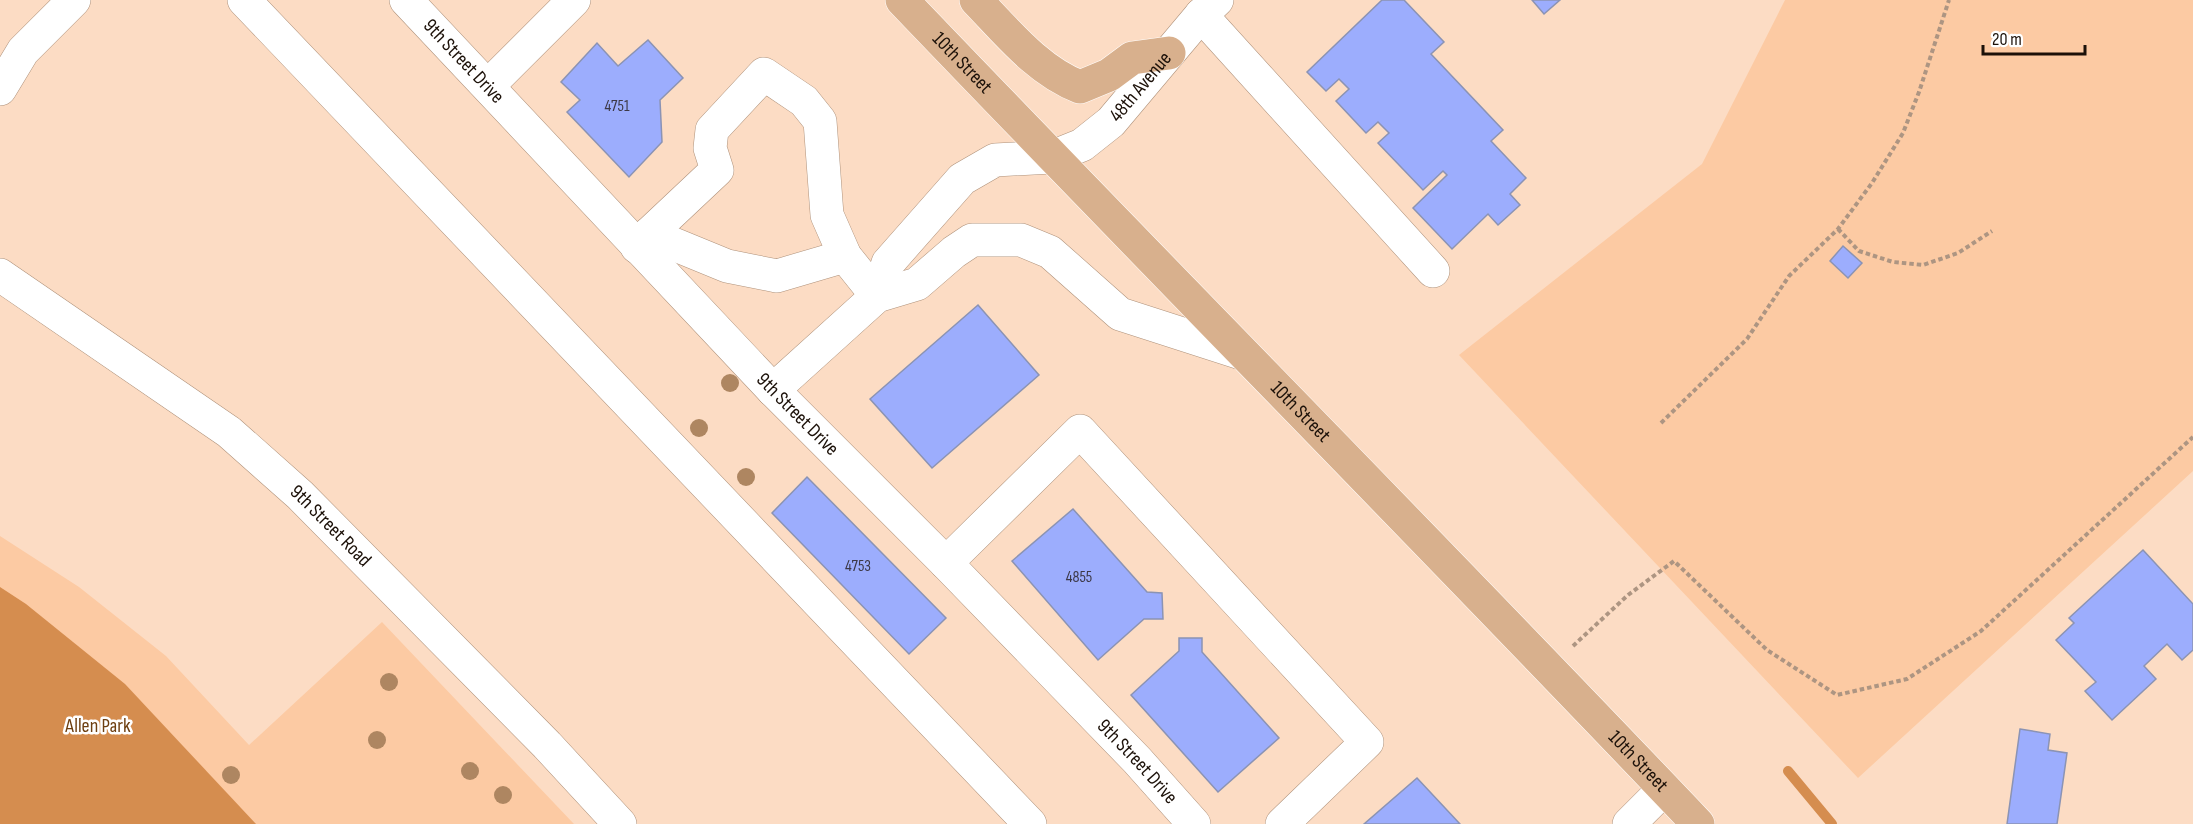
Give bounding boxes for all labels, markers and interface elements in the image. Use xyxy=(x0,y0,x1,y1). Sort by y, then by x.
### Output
street label: 9th Street Drive xyxy=(418,14,509,108)
scale bar xyxy=(1983,18,2085,56)
street label: 10th Street xyxy=(927,27,997,99)
text: 20 m xyxy=(1992,29,2022,50)
street label: 48th Avenue xyxy=(1104,47,1177,127)
house number: 4751 xyxy=(605,97,630,116)
street label: 9th Street Drive xyxy=(751,368,844,461)
street label: 10th Street xyxy=(1265,376,1336,447)
street label: 9th Street Road xyxy=(285,480,376,572)
house number: 4753 xyxy=(845,557,871,576)
house number: 4855 xyxy=(1066,568,1092,587)
park label: Allen Park xyxy=(64,714,131,738)
street label: 9th Street Drive xyxy=(1092,714,1183,809)
street label: 10th Street xyxy=(1603,725,1673,797)

